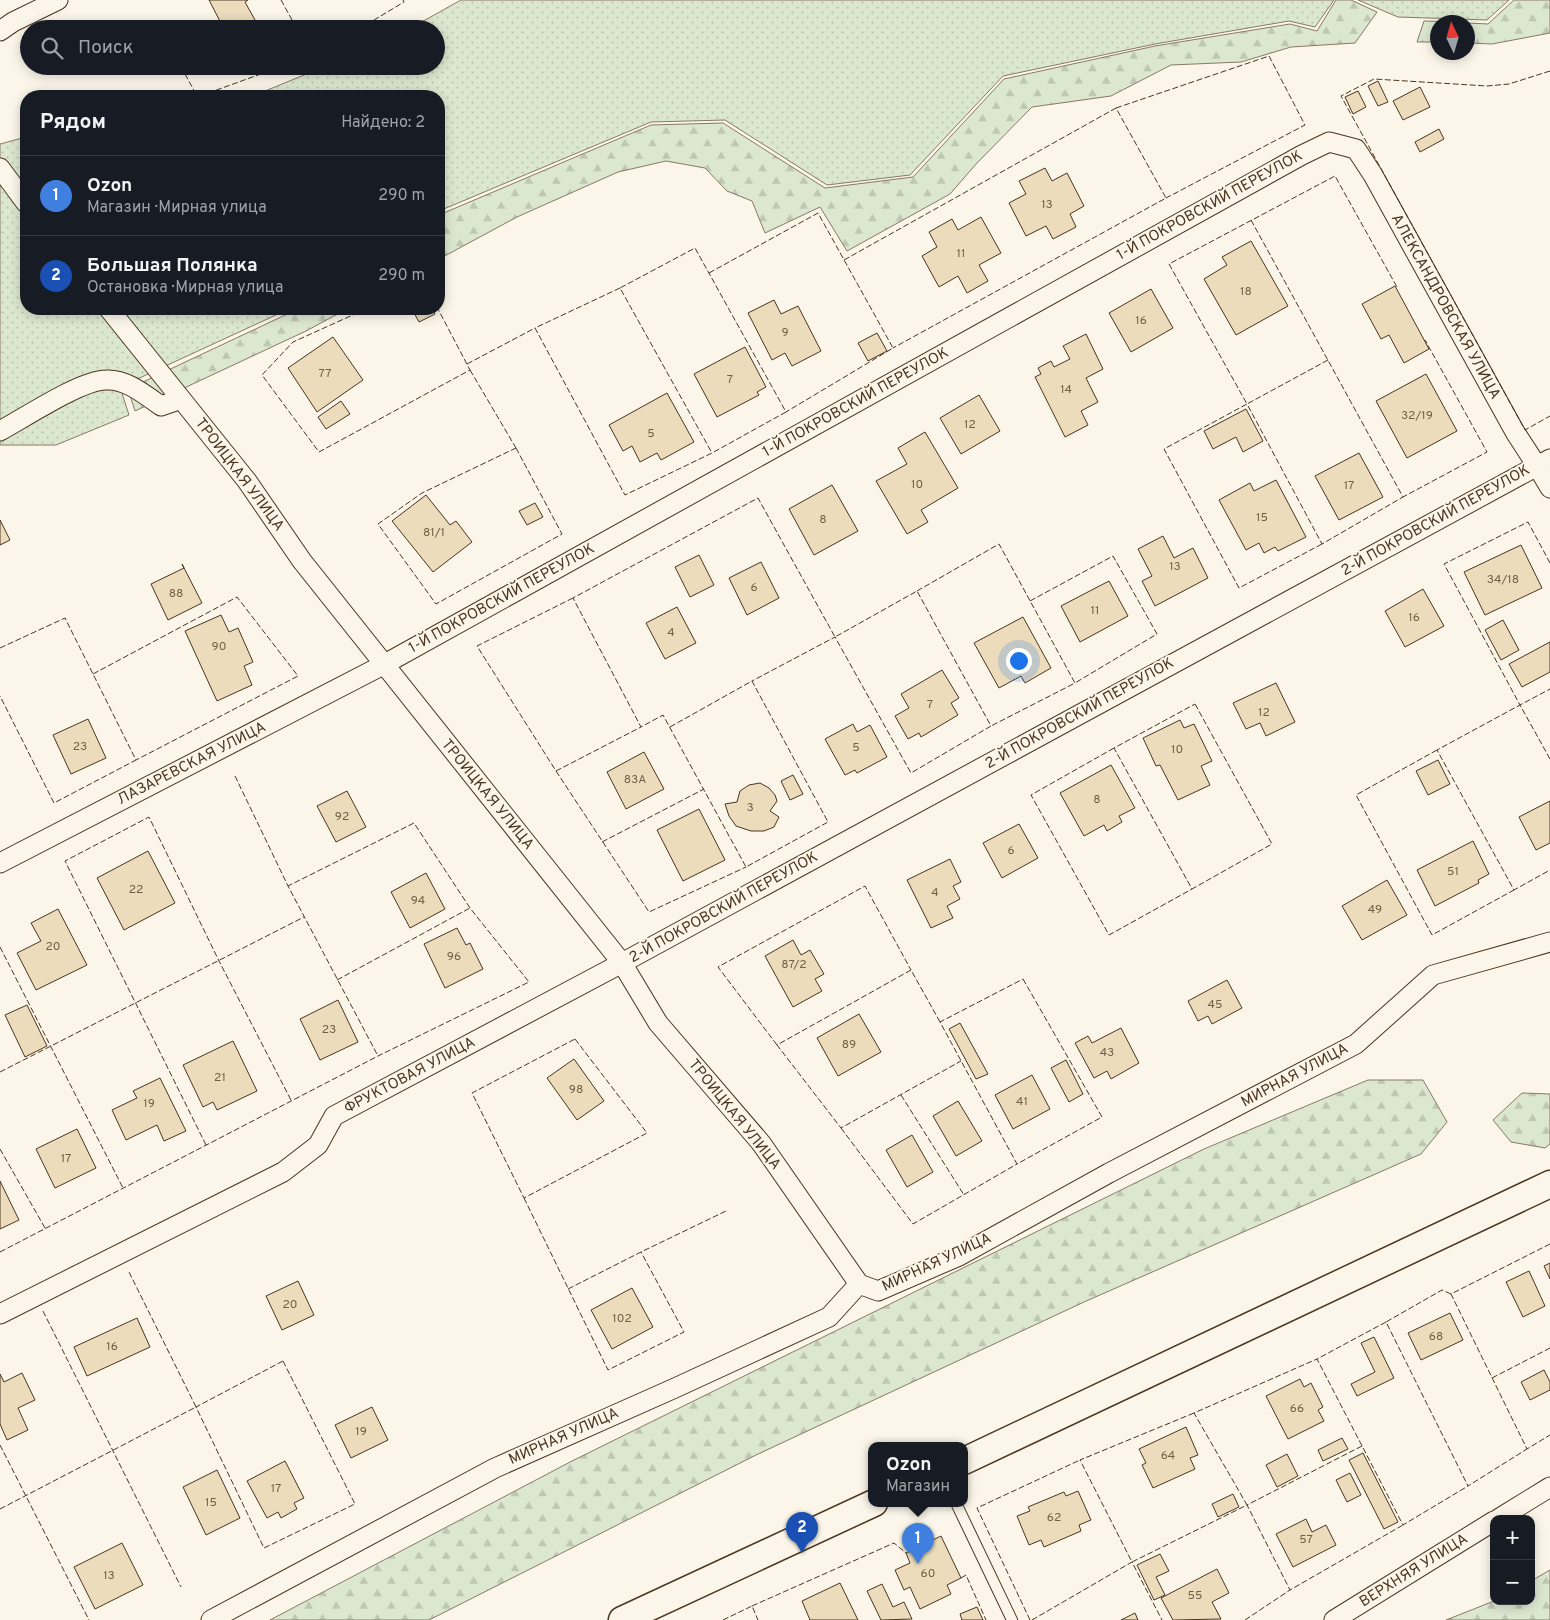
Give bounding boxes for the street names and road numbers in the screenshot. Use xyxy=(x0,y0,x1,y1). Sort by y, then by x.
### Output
street label: 1-Й ПОКРОВСКИЙ ПЕРЕУЛОК xyxy=(1113,145,1307,265)
street label: АЛЕКСАНДРОВСКАЯ УЛИЦА xyxy=(1386,211,1504,403)
street label: 1-Й ПОКРОВСКИЙ ПЕРЕУЛОК xyxy=(759,342,953,462)
street label: ТРОИЦКАЯ УЛИЦА xyxy=(190,415,288,535)
street label: 2-Й ПОКРОВСКИЙ ПЕРЕУЛОК xyxy=(1337,459,1534,581)
street label: 1-Й ПОКРОВСКИЙ ПЕРЕУЛОК xyxy=(405,538,599,658)
street label: 2-Й ПОКРОВСКИЙ ПЕРЕУЛОК xyxy=(981,652,1178,774)
street label: ЛАЗАРЕВСКАЯ УЛИЦА xyxy=(114,718,270,810)
street label: ТРОИЦКАЯ УЛИЦА xyxy=(437,736,537,854)
street label: 2-Й ПОКРОВСКИЙ ПЕРЕУЛОК xyxy=(625,846,822,968)
street label: ФРУКТОВАЯ УЛИЦА xyxy=(341,1033,479,1119)
street label: МИРНАЯ УЛИЦА xyxy=(1238,1040,1352,1112)
street label: ТРОИЦКАЯ УЛИЦА xyxy=(684,1056,784,1174)
street label: МИРНАЯ УЛИЦА xyxy=(879,1229,995,1297)
street label: МИРНАЯ УЛИЦА xyxy=(506,1404,622,1470)
street label: ВЕРХНЯЯ УЛИЦА xyxy=(1356,1530,1472,1612)

